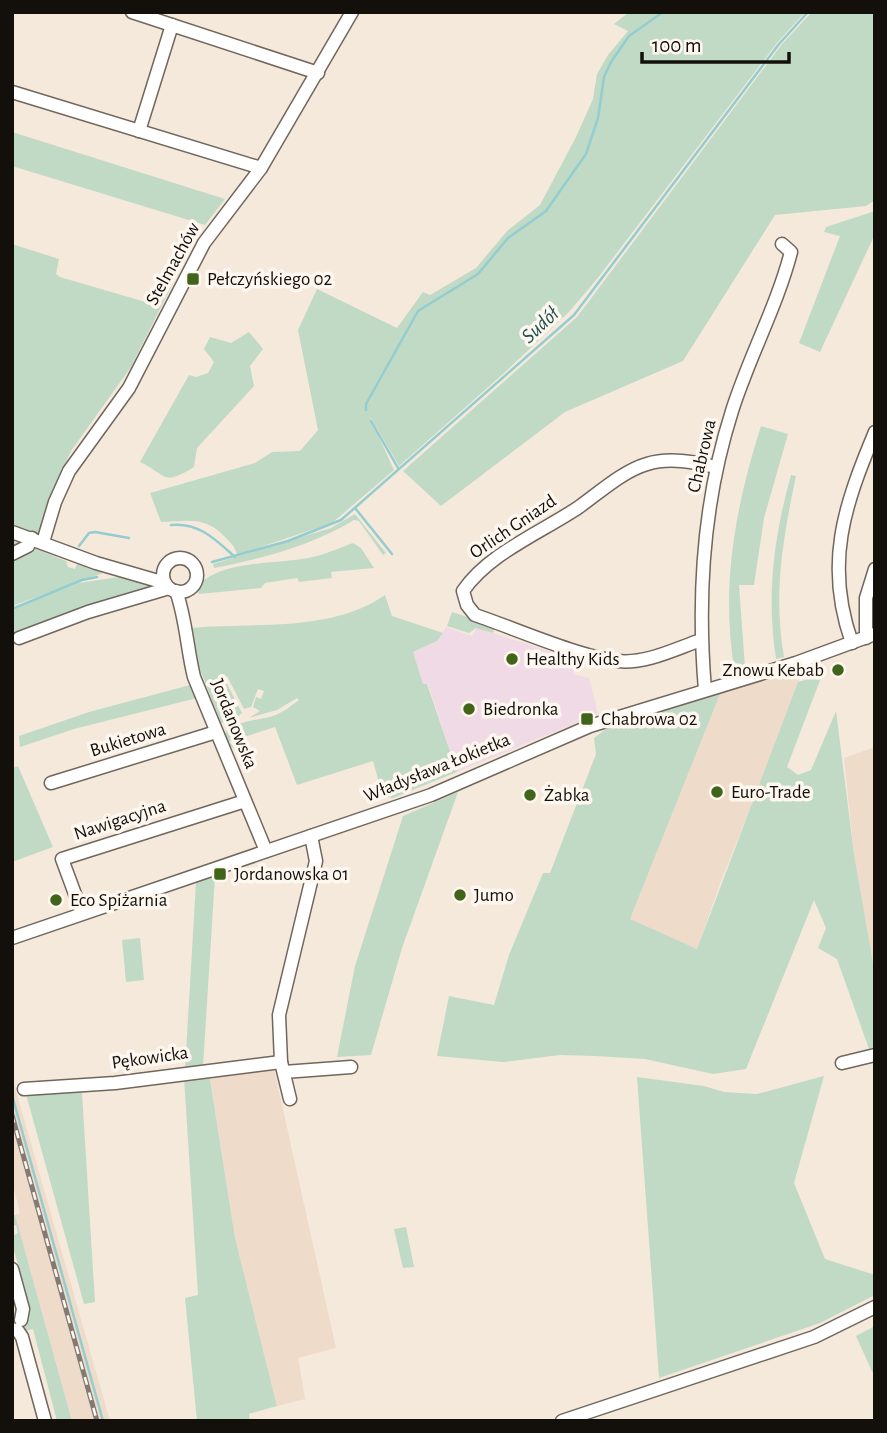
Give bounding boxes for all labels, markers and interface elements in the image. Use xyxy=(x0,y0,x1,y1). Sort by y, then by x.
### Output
scale bar xyxy=(642,21,789,65)
text: 100 m xyxy=(652,35,702,56)
street label: Stelmachów xyxy=(143,219,204,309)
place label: Pełczyńskiego 02 xyxy=(207,270,332,289)
marker: Pełczyńskiego 02 xyxy=(185,271,201,287)
water label: Sudół xyxy=(517,302,563,347)
street label: Chabrowa xyxy=(684,417,720,494)
street label: Orlich Gniazd xyxy=(466,491,560,563)
place label: Healthy Kids xyxy=(526,650,620,669)
marker: Healthy Kids xyxy=(504,651,520,667)
place label: Znowu Kebab xyxy=(722,661,824,680)
marker: Znowu Kebab xyxy=(830,662,846,678)
street label: Jordanowska xyxy=(207,676,261,772)
place label: Biedronka xyxy=(483,700,559,719)
marker: Biedronka xyxy=(461,701,477,717)
place label: Chabrowa 02 xyxy=(601,710,698,729)
marker: Chabrowa 02 xyxy=(579,711,595,727)
street label: Bukietowa xyxy=(88,719,168,760)
street label: Władysława Łokietka xyxy=(361,730,513,806)
place label: Euro-Trade xyxy=(731,783,811,802)
marker: Euro-Trade xyxy=(709,784,725,800)
place label: Żabka xyxy=(544,785,590,805)
marker: Żabka xyxy=(522,787,538,803)
street label: Nawigacyjna xyxy=(72,796,168,844)
place label: Jordanowska 01 xyxy=(234,865,349,884)
marker: Jordanowska 01 xyxy=(212,866,228,882)
place label: Jumo xyxy=(474,886,514,905)
marker: Jumo xyxy=(452,887,468,903)
place label: Eco Spiżarnia xyxy=(70,891,168,910)
marker: Eco Spiżarnia xyxy=(48,892,64,908)
street label: Pękowicka xyxy=(111,1043,190,1073)

